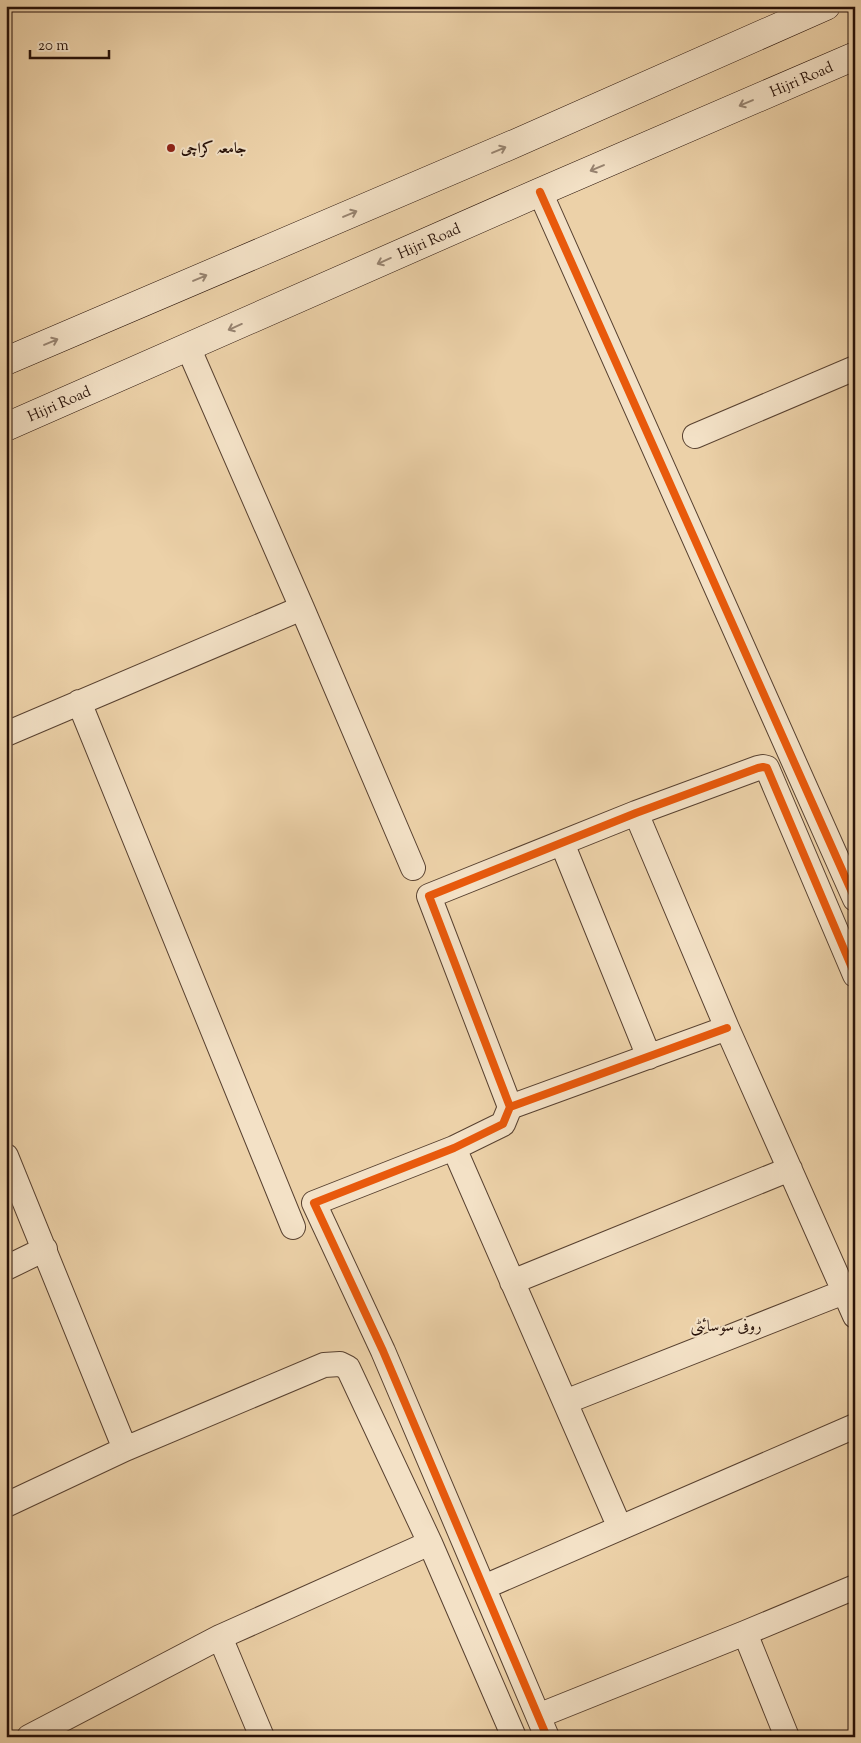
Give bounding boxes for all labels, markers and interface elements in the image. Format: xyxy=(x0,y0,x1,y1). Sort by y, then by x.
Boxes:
scale bar xyxy=(30,28,109,60)
text: 20 m xyxy=(38,36,69,57)
street label: Hijri Road xyxy=(767,57,837,104)
one-way arrow xyxy=(739,99,754,109)
place label: جامعہ کراچی xyxy=(180,139,246,160)
marker: جامعہ کراچی xyxy=(165,142,177,154)
one-way arrow xyxy=(491,145,506,155)
one-way arrow xyxy=(590,163,605,173)
one-way arrow xyxy=(342,209,357,219)
street label: Hijri Road xyxy=(395,219,465,265)
one-way arrow xyxy=(377,257,392,267)
one-way arrow xyxy=(193,273,208,282)
one-way arrow xyxy=(228,322,243,332)
one-way arrow xyxy=(43,337,58,347)
street label: Hijri Road xyxy=(25,382,95,428)
district label: روفی سوسائٹی xyxy=(690,1316,762,1339)

